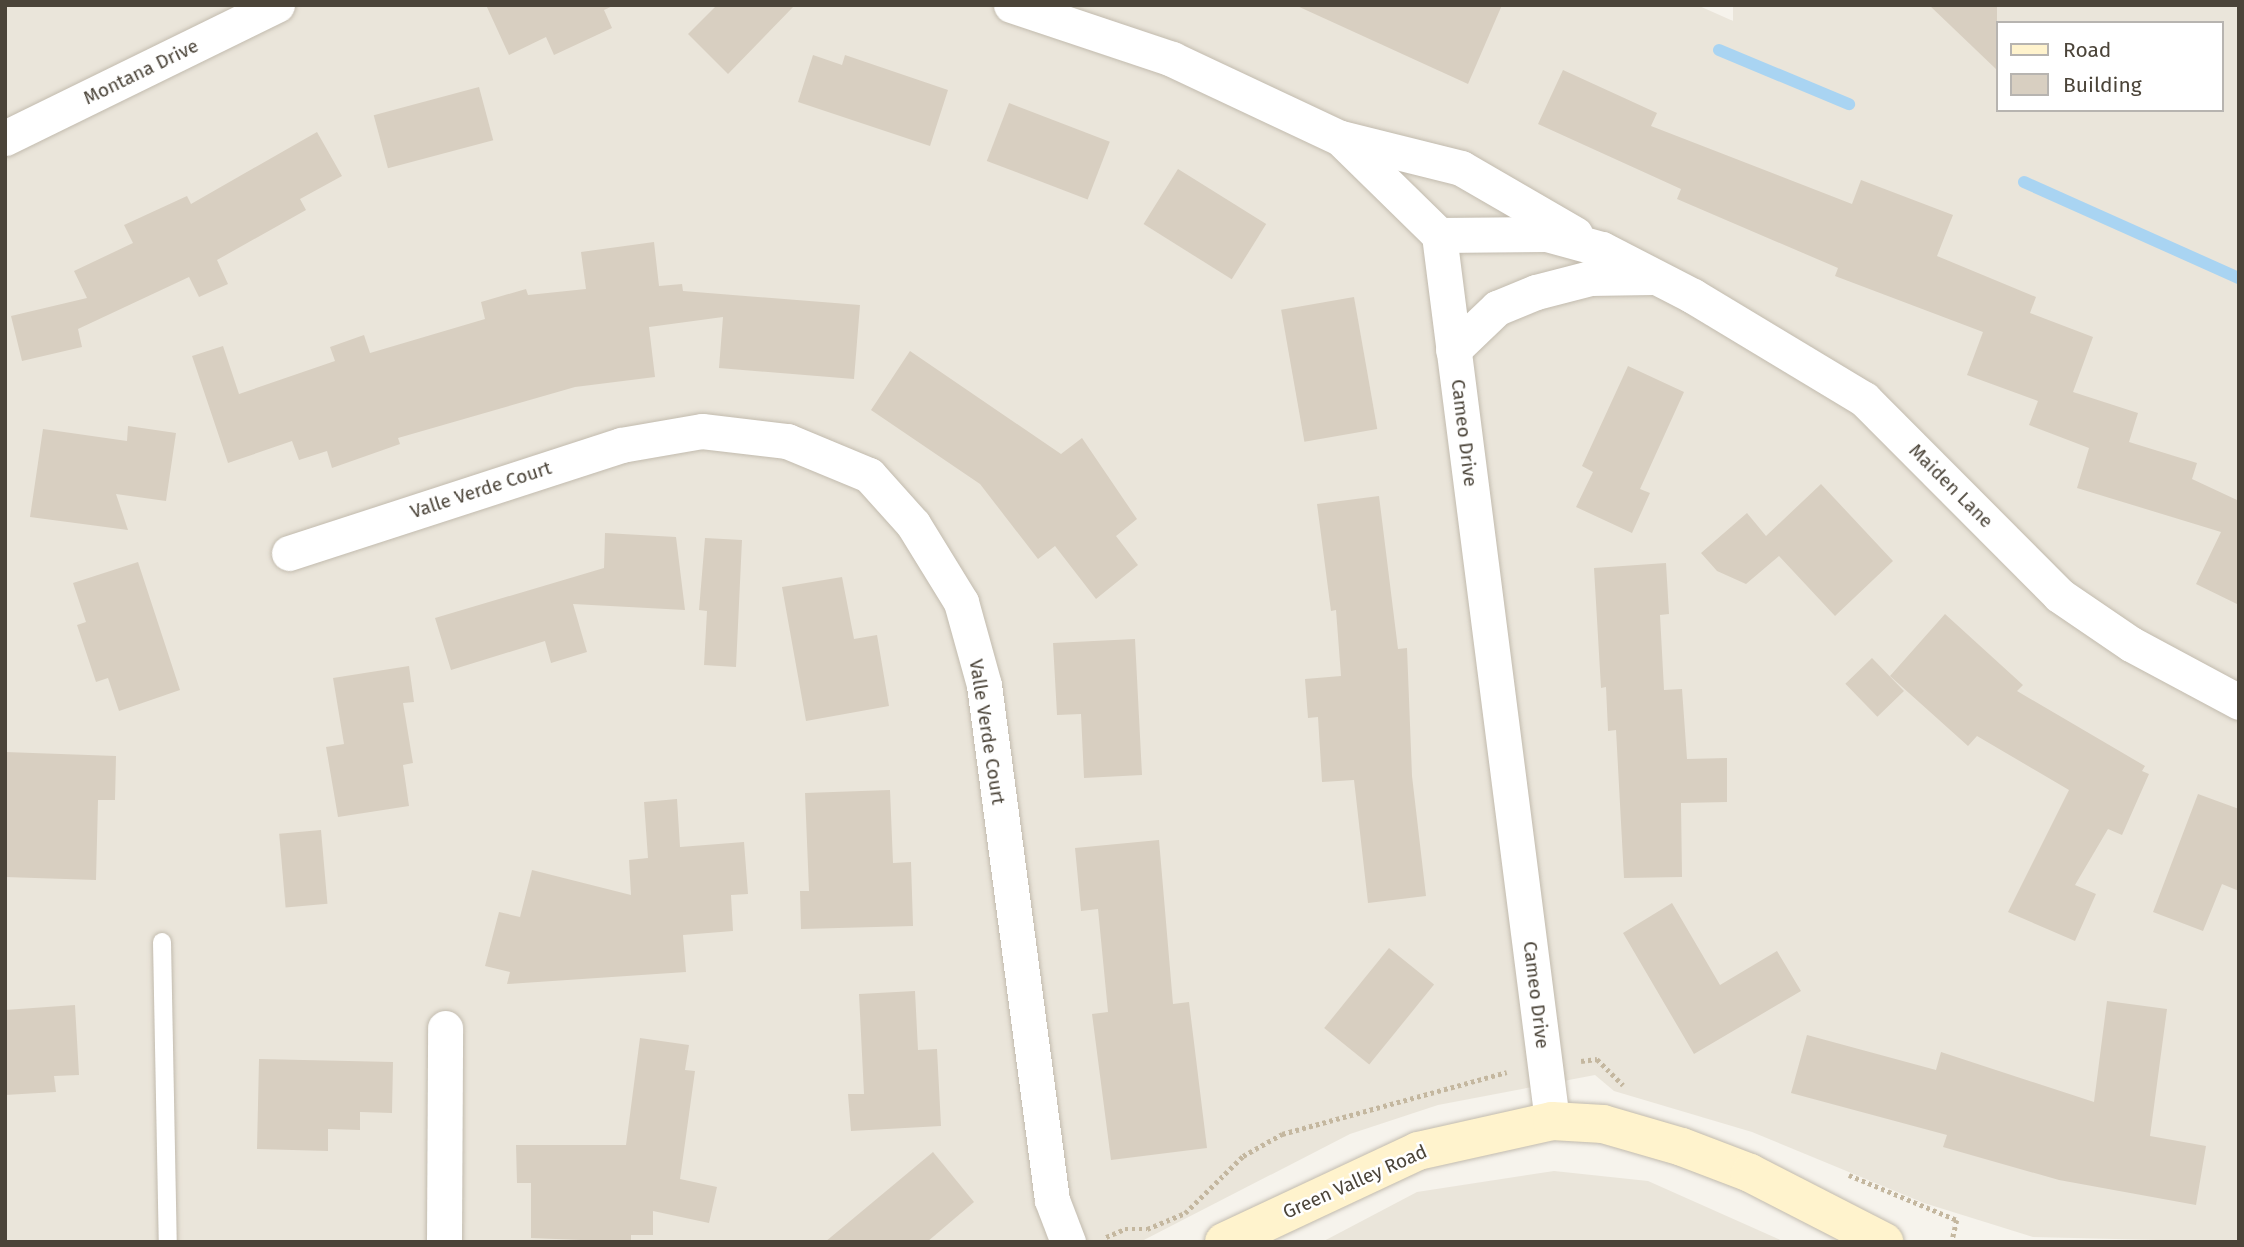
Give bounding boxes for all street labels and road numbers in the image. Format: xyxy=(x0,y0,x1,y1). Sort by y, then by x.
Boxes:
street label: Montana Drive xyxy=(80,34,202,110)
street label: Cameo Drive xyxy=(1446,378,1482,488)
street label: Maiden Lane xyxy=(1904,439,1998,533)
street label: Valle Verde Court xyxy=(408,456,554,524)
street label: Valle Verde Court xyxy=(964,658,1010,806)
street label: Cameo Drive xyxy=(1518,940,1554,1050)
street label: Green Valley Road xyxy=(1280,1140,1430,1224)

